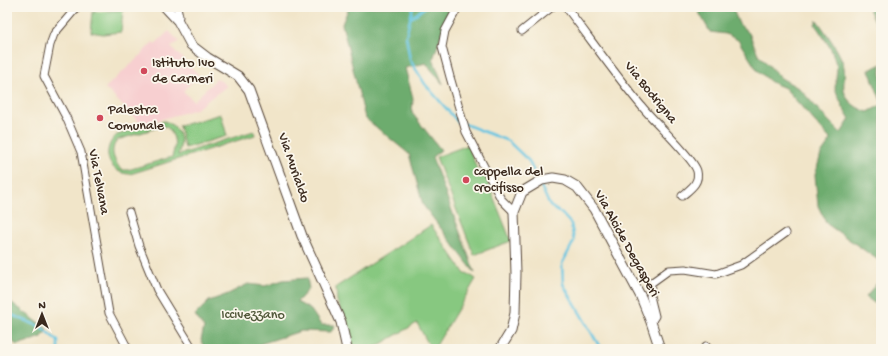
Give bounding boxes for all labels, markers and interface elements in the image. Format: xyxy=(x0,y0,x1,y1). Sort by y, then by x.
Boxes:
place label: Istituto Ivo de Carneri xyxy=(152,55,215,88)
street label: Via Bodrigna xyxy=(619,58,681,128)
marker: Istituto Ivo de Carneri xyxy=(139,66,149,76)
place label: Palestra Comunale xyxy=(107,102,165,135)
marker: Palestra Comunale xyxy=(95,113,105,123)
street label: Via Murialdo xyxy=(273,130,313,205)
street label: Via Telvana xyxy=(83,147,113,217)
place label: cappella del crocifisso xyxy=(474,164,543,197)
marker: cappella del crocifisso xyxy=(461,175,471,185)
street label: Via Alcide Degasperi xyxy=(589,187,662,300)
north arrow xyxy=(22,294,62,334)
text: N xyxy=(38,300,46,312)
park label: Iccivezzano xyxy=(221,307,285,324)

